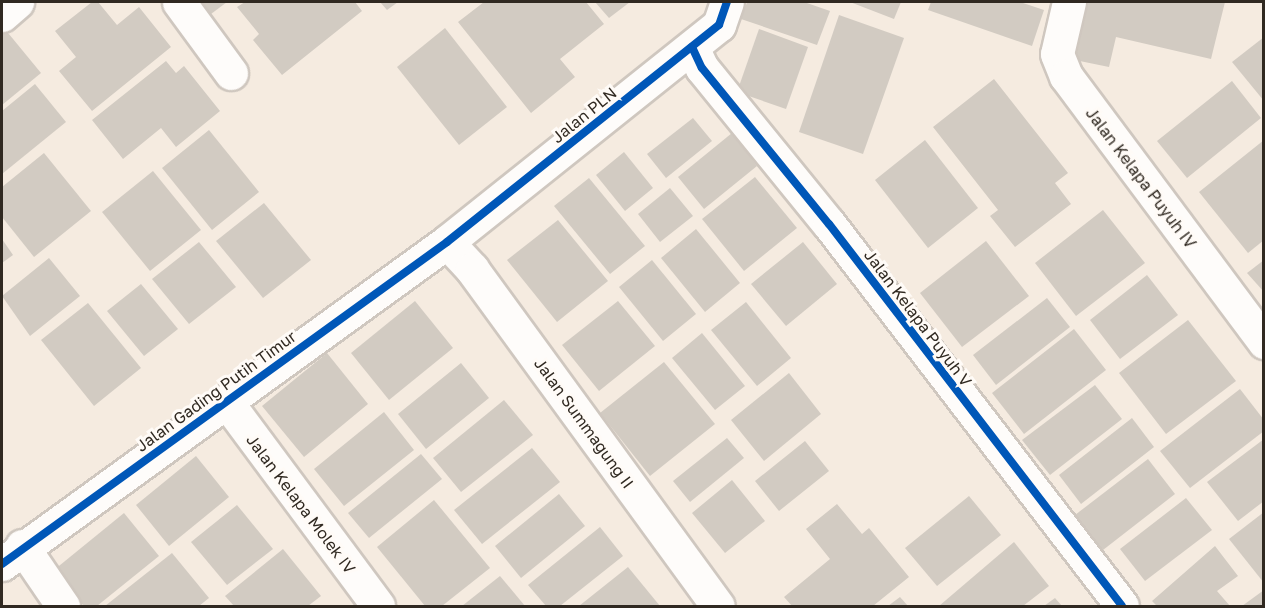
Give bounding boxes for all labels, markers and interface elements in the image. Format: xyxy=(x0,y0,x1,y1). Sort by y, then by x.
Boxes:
street label: Jalan PLN xyxy=(548,83,620,147)
street label: Jalan Kelapa Puyuh IV xyxy=(1082,104,1200,252)
street label: Jalan Kelapa Puyuh V xyxy=(860,246,976,390)
street label: Jalan Gading Putih Timur xyxy=(132,327,300,455)
street label: Jalan Summagung II xyxy=(530,354,638,492)
street label: Jalan Kelapa Molek IV xyxy=(242,431,360,577)

